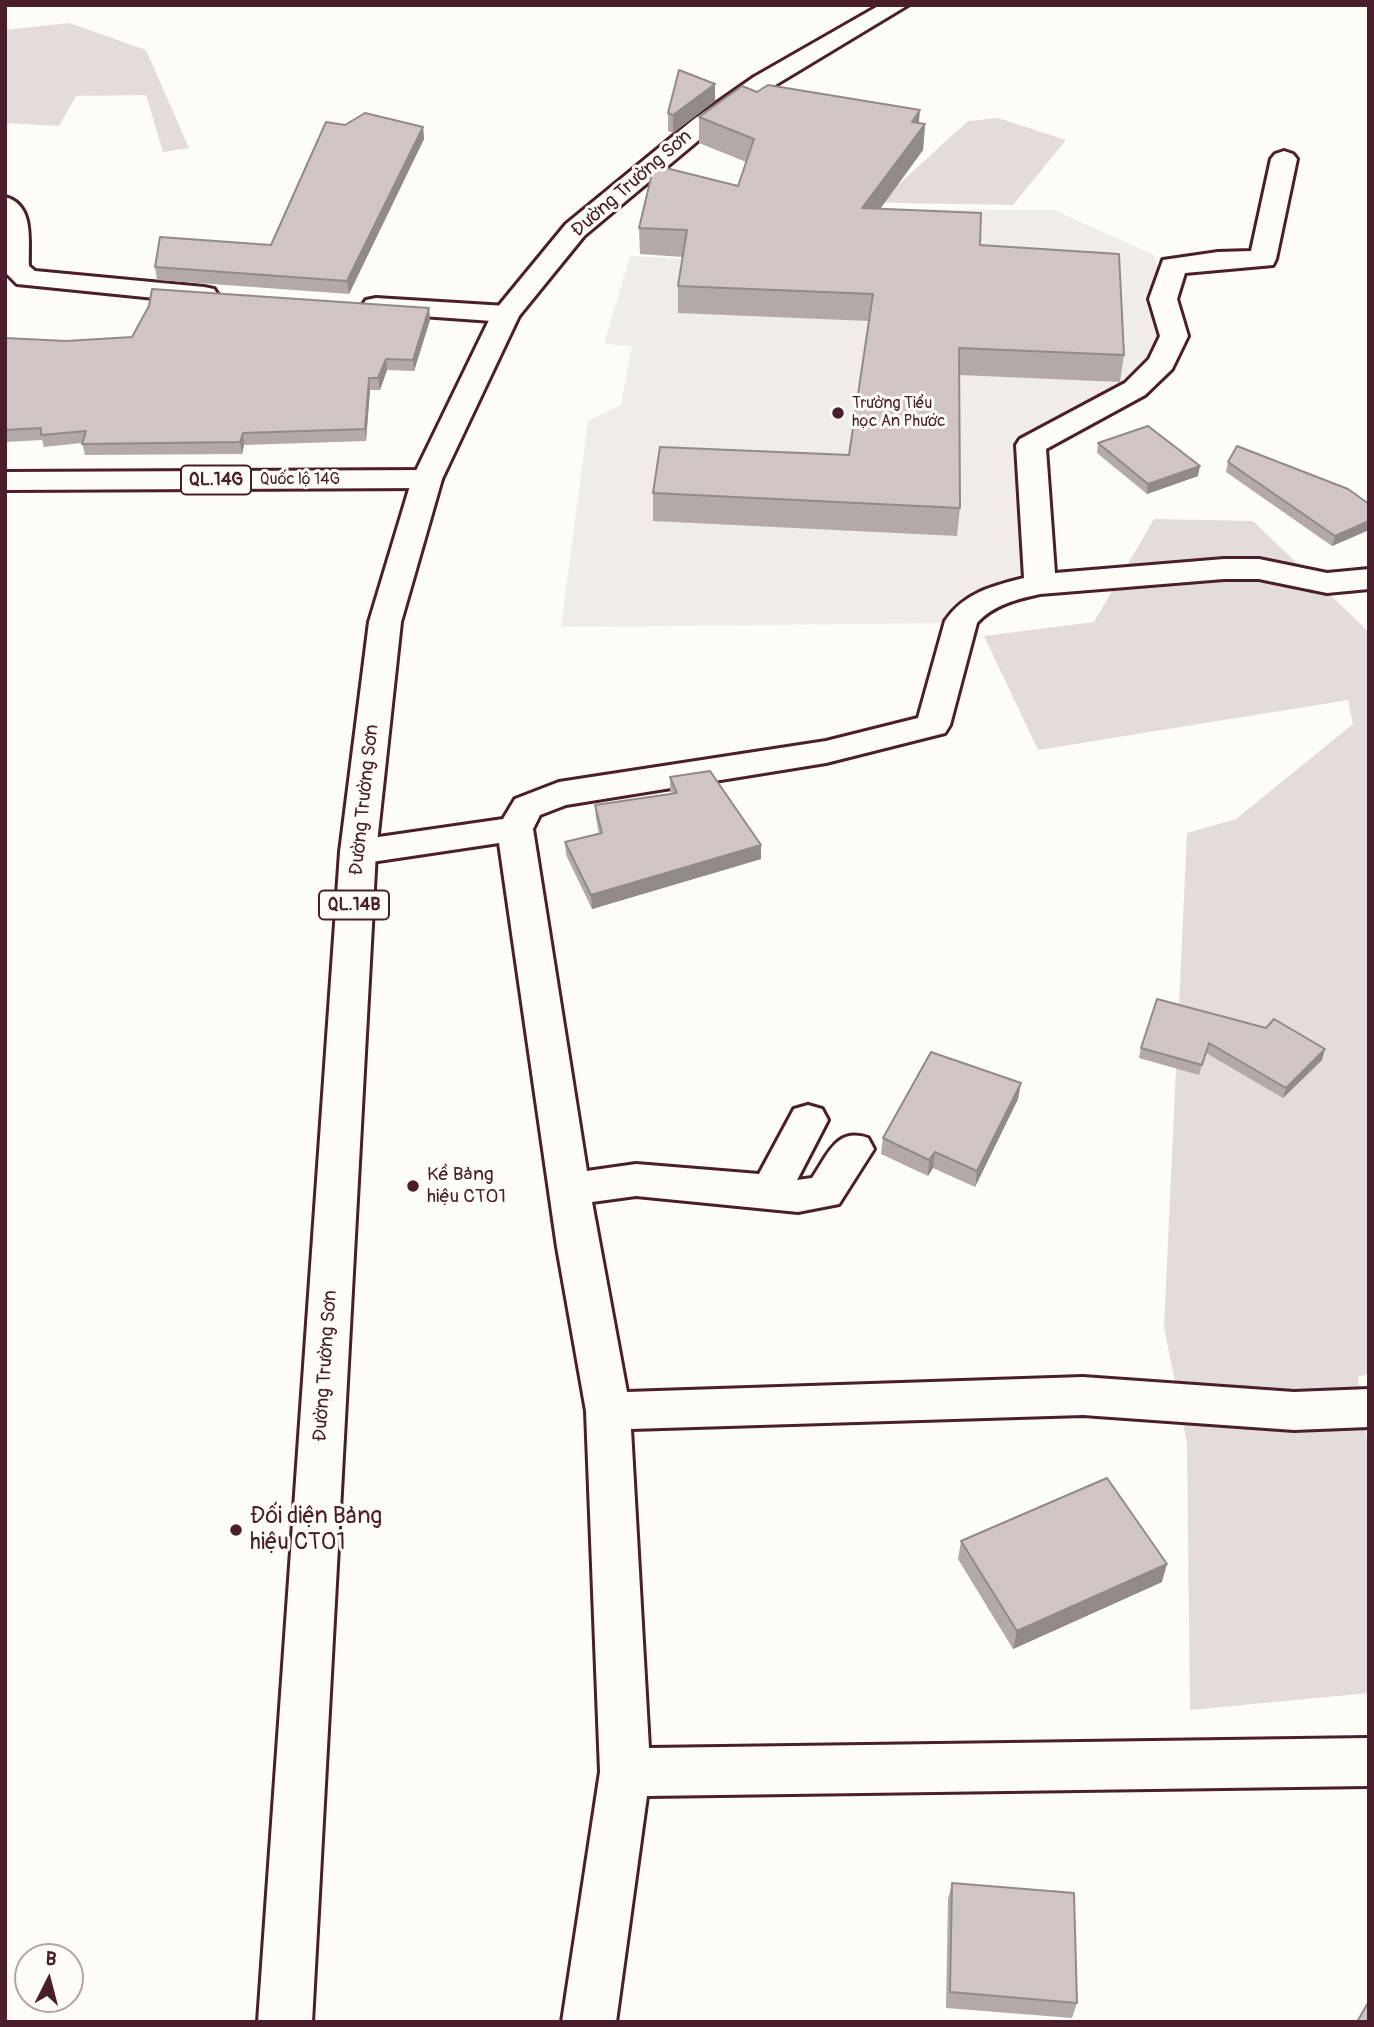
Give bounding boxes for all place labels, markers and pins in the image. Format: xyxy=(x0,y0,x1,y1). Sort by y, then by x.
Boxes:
place label: Trường Tiểu học An Phước xyxy=(852,394,945,432)
marker: Trường Tiểu học An Phước xyxy=(830,405,846,421)
place label: Kề Bảng hiệu CT01 xyxy=(427,1164,506,1208)
marker: Kề Bảng hiệu CT01 xyxy=(405,1178,421,1194)
place label: Đối diện Bảng hiệu CT01 xyxy=(250,1503,382,1557)
marker: Đối diện Bảng hiệu CT01 xyxy=(228,1522,244,1538)

